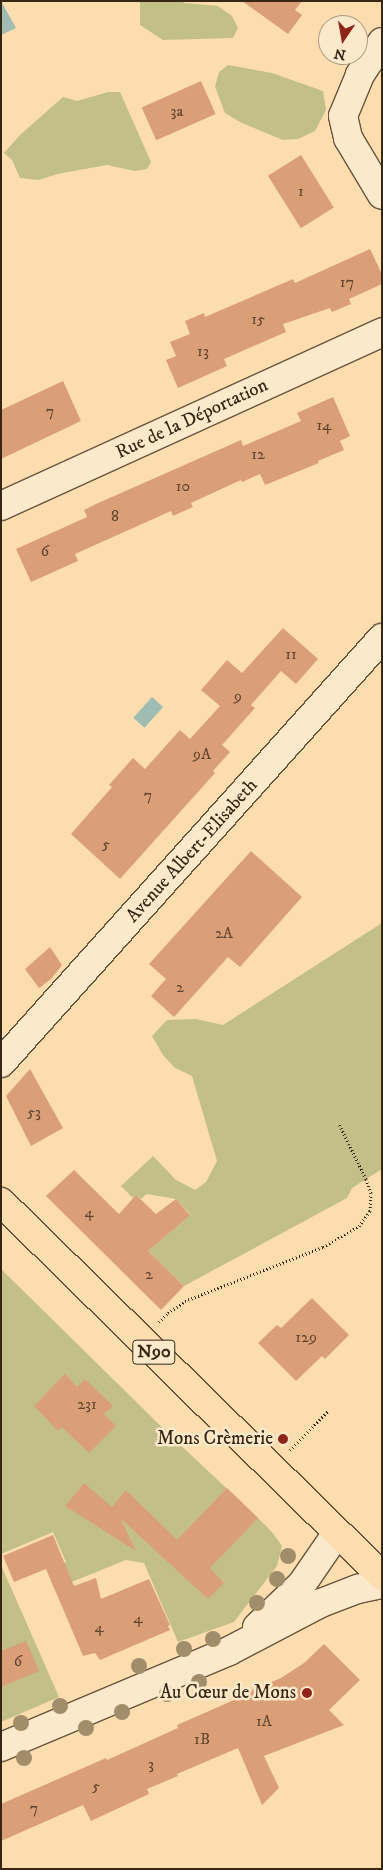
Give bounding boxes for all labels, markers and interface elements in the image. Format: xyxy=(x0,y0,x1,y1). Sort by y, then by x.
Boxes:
north arrow xyxy=(318,15,368,65)
text: N xyxy=(333,44,348,64)
house number: 3a xyxy=(171,101,183,121)
house number: 1 xyxy=(298,181,304,201)
house number: 17 xyxy=(340,272,354,292)
house number: 15 xyxy=(251,309,265,329)
house number: 13 xyxy=(197,341,209,361)
street label: Rue de la Déportation xyxy=(112,374,272,464)
house number: 7 xyxy=(46,401,54,421)
house number: 14 xyxy=(316,415,332,435)
house number: 12 xyxy=(251,444,265,464)
house number: 10 xyxy=(176,476,190,496)
house number: 8 xyxy=(111,506,119,526)
house number: 6 xyxy=(41,541,49,561)
house number: 11 xyxy=(285,644,297,664)
house number: 9 xyxy=(234,686,242,706)
house number: 9A xyxy=(193,744,211,764)
street label: Avenue Albert-Elisabeth xyxy=(121,774,263,928)
house number: 7 xyxy=(144,785,152,805)
house number: 5 xyxy=(102,834,110,854)
house number: 2A xyxy=(215,923,233,943)
house number: 2 xyxy=(176,977,184,997)
house number: 53 xyxy=(27,1102,41,1122)
house number: 4 xyxy=(84,1202,94,1222)
house number: 2 xyxy=(145,1264,153,1284)
house number: 129 xyxy=(295,1327,317,1347)
road number: N90 xyxy=(132,1336,176,1368)
house number: 231 xyxy=(77,1394,97,1414)
place label: Mons Crèmerie xyxy=(157,1428,273,1450)
marker: Mons Crèmerie xyxy=(277,1433,289,1445)
house number: 4 xyxy=(133,1608,143,1628)
house number: 4 xyxy=(94,1617,104,1637)
house number: 6 xyxy=(14,1651,22,1671)
place label: Au Cœur de Mons xyxy=(160,1682,296,1704)
marker: Au Cœur de Mons xyxy=(300,1686,314,1700)
house number: 1A xyxy=(256,1711,272,1731)
house number: 1B xyxy=(194,1729,210,1749)
house number: 3 xyxy=(148,1754,154,1774)
house number: 5 xyxy=(92,1776,100,1796)
house number: 7 xyxy=(30,1798,38,1818)

